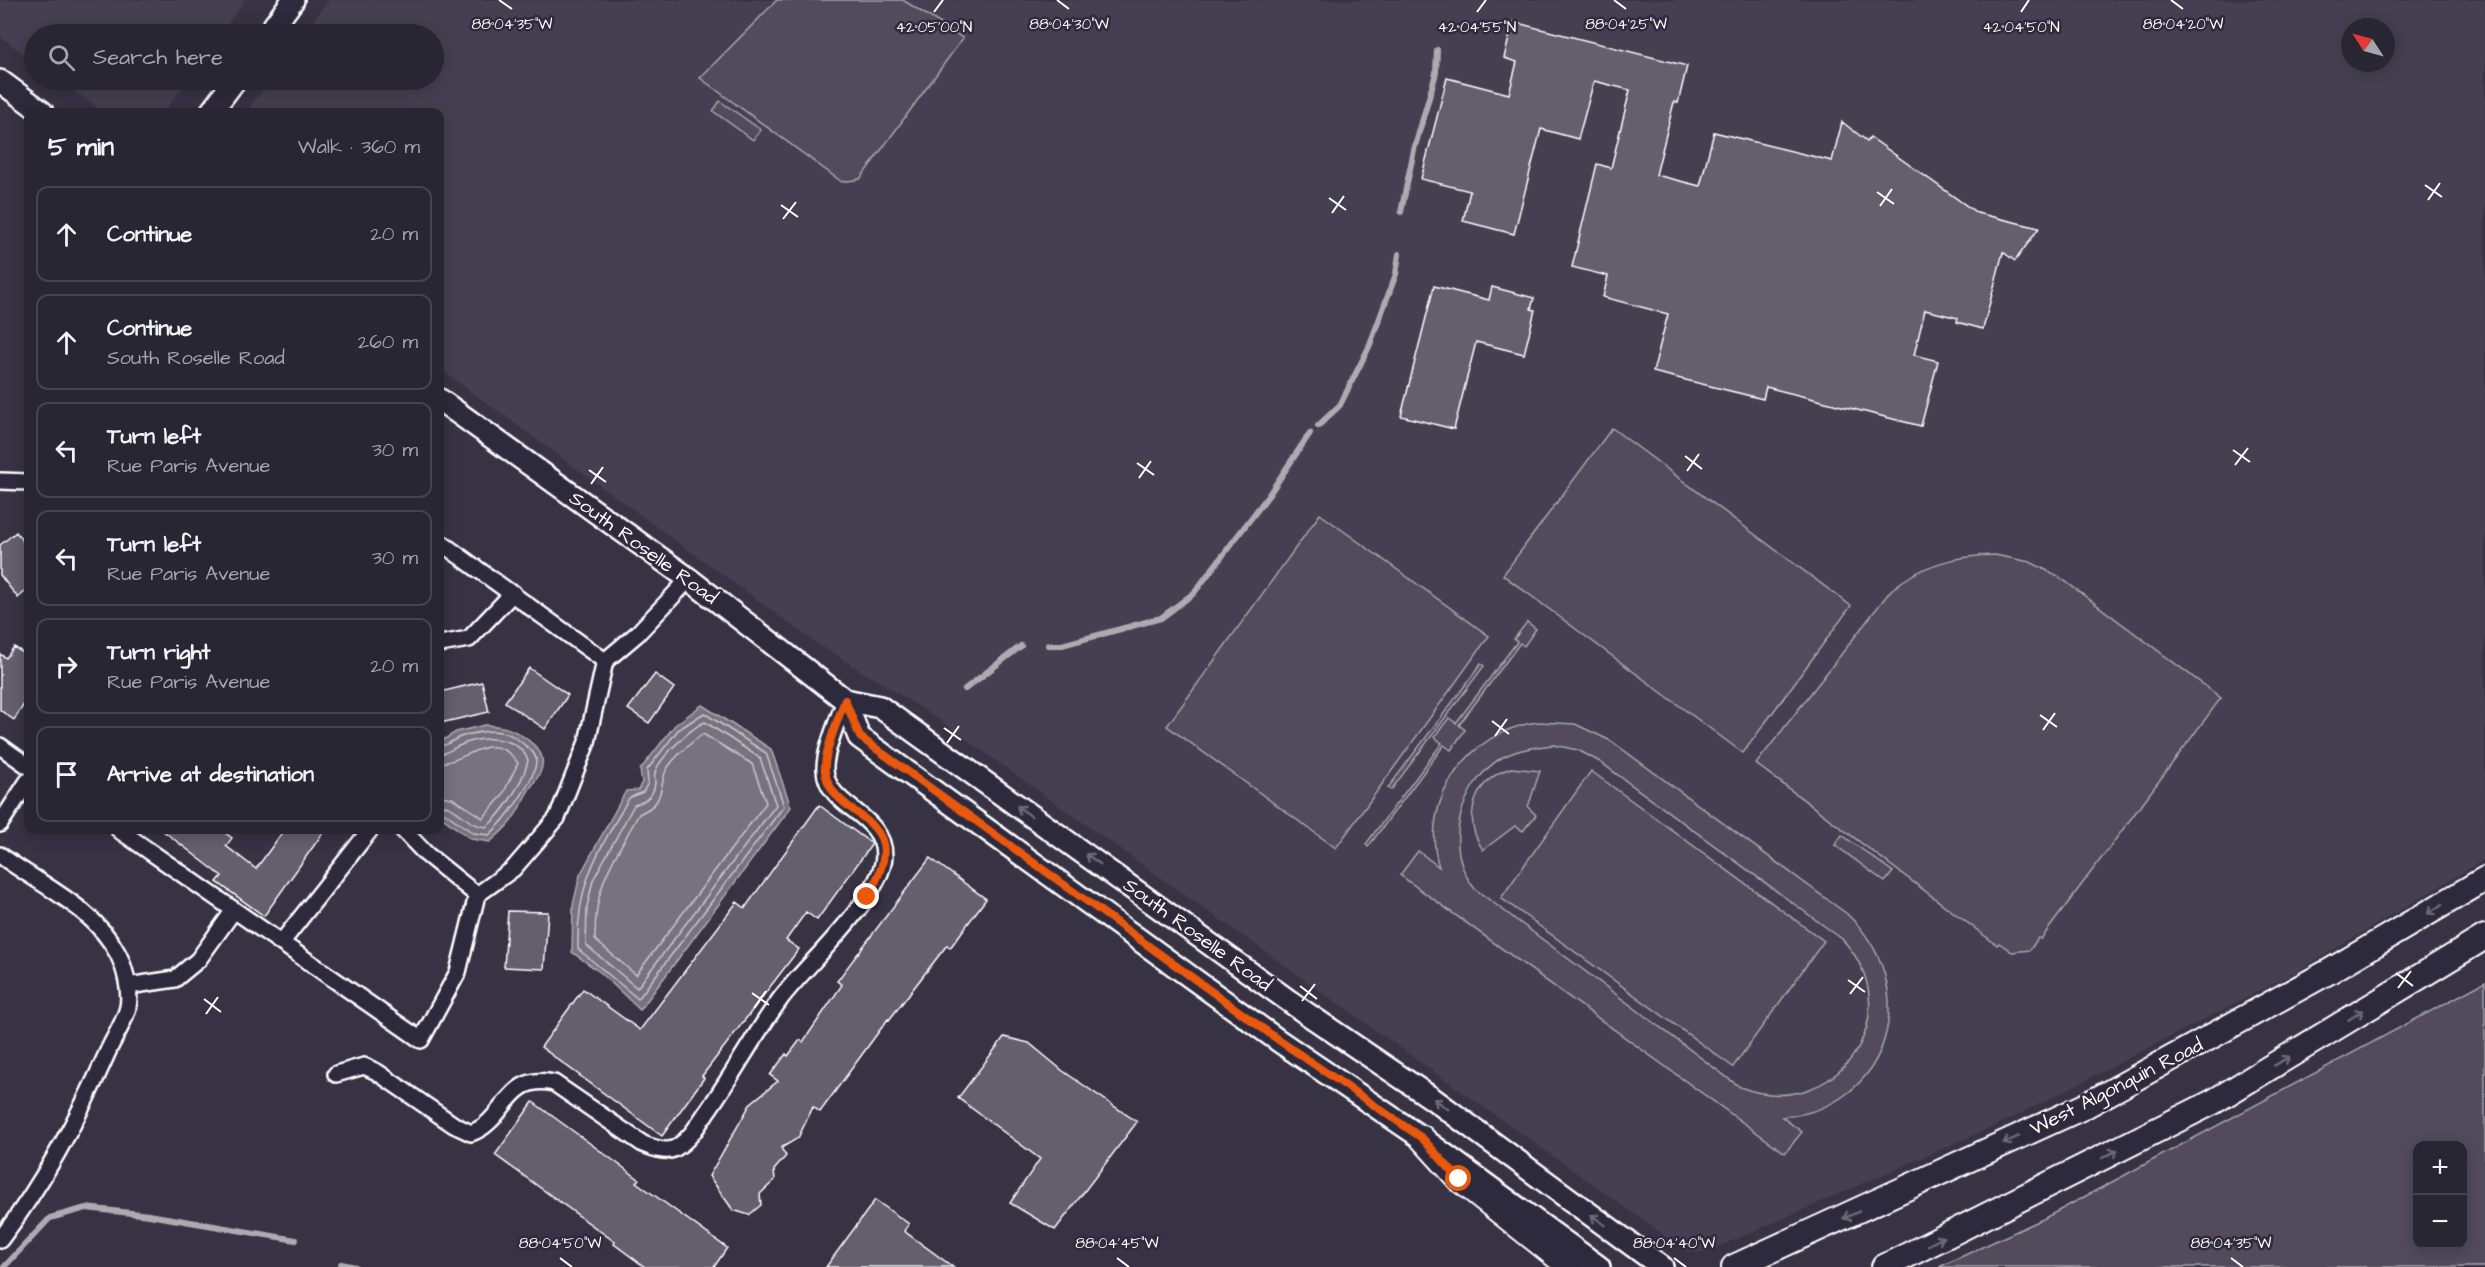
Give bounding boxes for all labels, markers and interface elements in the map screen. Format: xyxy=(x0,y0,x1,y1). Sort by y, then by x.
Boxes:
text: 88°04'35"W xyxy=(472,14,552,35)
text: 88°04'30"W xyxy=(1029,14,1109,35)
text: 88°04'25"W xyxy=(1585,14,1667,35)
text: 88°04'20"W xyxy=(2143,14,2223,35)
text: 42°05'00"N xyxy=(896,17,972,38)
text: 42°04'55"N xyxy=(1438,17,1516,38)
text: 42°04'50"N xyxy=(1982,17,2060,38)
north arrow xyxy=(2341,18,2395,72)
search box xyxy=(24,24,444,90)
icon: search xyxy=(45,41,78,74)
text: Search here xyxy=(93,42,223,73)
text: 5 min xyxy=(48,129,114,165)
text: Walk · 360 m xyxy=(298,133,420,161)
icon: ahead xyxy=(50,218,83,251)
text: Continue xyxy=(107,219,192,250)
text: 20 m xyxy=(370,220,418,248)
text: Continue xyxy=(107,313,192,344)
icon: ahead xyxy=(50,326,83,359)
text: 260 m xyxy=(358,328,418,356)
text: South Roselle Road xyxy=(107,344,285,372)
text: Turn left xyxy=(107,421,201,452)
icon: left xyxy=(50,434,83,467)
text: 30 m xyxy=(372,436,418,464)
text: Rue Paris Avenue xyxy=(107,452,270,480)
street label: South Roselle Road xyxy=(563,484,724,611)
text: Turn left xyxy=(107,529,201,560)
icon: left xyxy=(50,542,83,575)
text: 30 m xyxy=(372,544,418,572)
text: Rue Paris Avenue xyxy=(107,560,270,588)
text: Turn right xyxy=(107,637,210,668)
icon: right xyxy=(50,650,83,683)
text: 20 m xyxy=(370,652,418,680)
text: Rue Paris Avenue xyxy=(107,668,270,696)
icon: arrive xyxy=(50,758,83,791)
text: Arrive at destination xyxy=(107,759,314,790)
one-way arrow xyxy=(1016,804,1032,817)
one-way arrow xyxy=(1085,853,1101,865)
street label: South Roselle Road xyxy=(1117,871,1278,998)
route end xyxy=(853,883,879,909)
one-way arrow xyxy=(2427,903,2444,915)
one-way arrow xyxy=(2347,1009,2364,1021)
street label: West Algonquin Road xyxy=(2025,1031,2208,1144)
one-way arrow xyxy=(2273,1055,2290,1067)
one-way arrow xyxy=(1433,1098,1449,1111)
one-way arrow xyxy=(2003,1135,2021,1147)
map controls xyxy=(2413,1141,2467,1249)
button: + xyxy=(2413,1141,2467,1195)
one-way arrow xyxy=(2101,1147,2119,1159)
route start xyxy=(1445,1165,1471,1191)
button: − xyxy=(2413,1195,2467,1249)
one-way arrow xyxy=(1842,1209,1860,1221)
one-way arrow xyxy=(1590,1214,1606,1227)
text: 88°04'50"W xyxy=(519,1233,601,1254)
text: 88°04'45"W xyxy=(1075,1233,1159,1254)
text: 88°04'40"W xyxy=(1633,1233,1715,1254)
text: 88°04'35"W xyxy=(2191,1233,2271,1254)
one-way arrow xyxy=(1927,1235,1944,1247)

